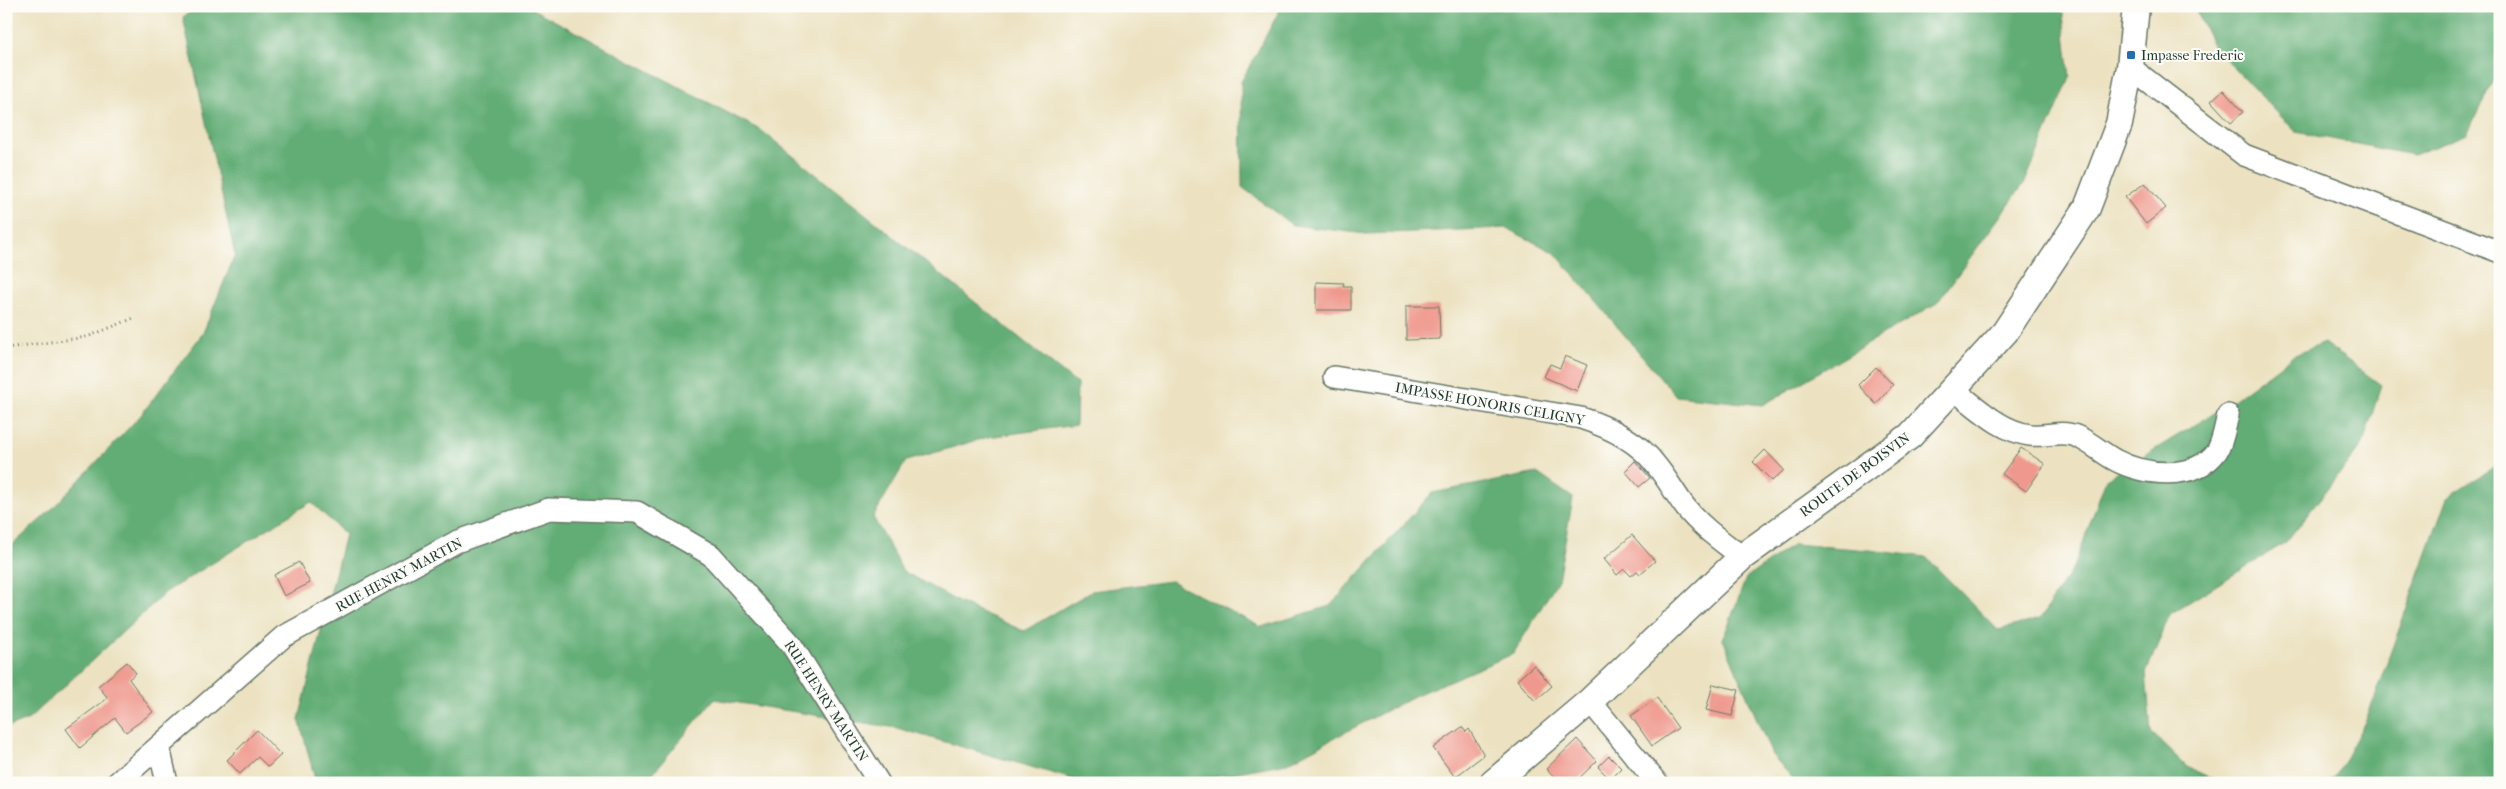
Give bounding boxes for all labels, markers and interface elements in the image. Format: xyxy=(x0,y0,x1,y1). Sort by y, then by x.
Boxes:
place label: Impasse Frederic xyxy=(2141,47,2243,64)
marker: Impasse Frederic xyxy=(2125,49,2137,61)
street label: IMPASSE HONORIS CELIGNY xyxy=(1394,379,1587,429)
street label: ROUTE DE BOISVIN xyxy=(1796,429,1914,521)
street label: RUE HENRY MARTIN xyxy=(333,534,466,616)
street label: RUE HENRY MARTIN xyxy=(780,637,872,765)

